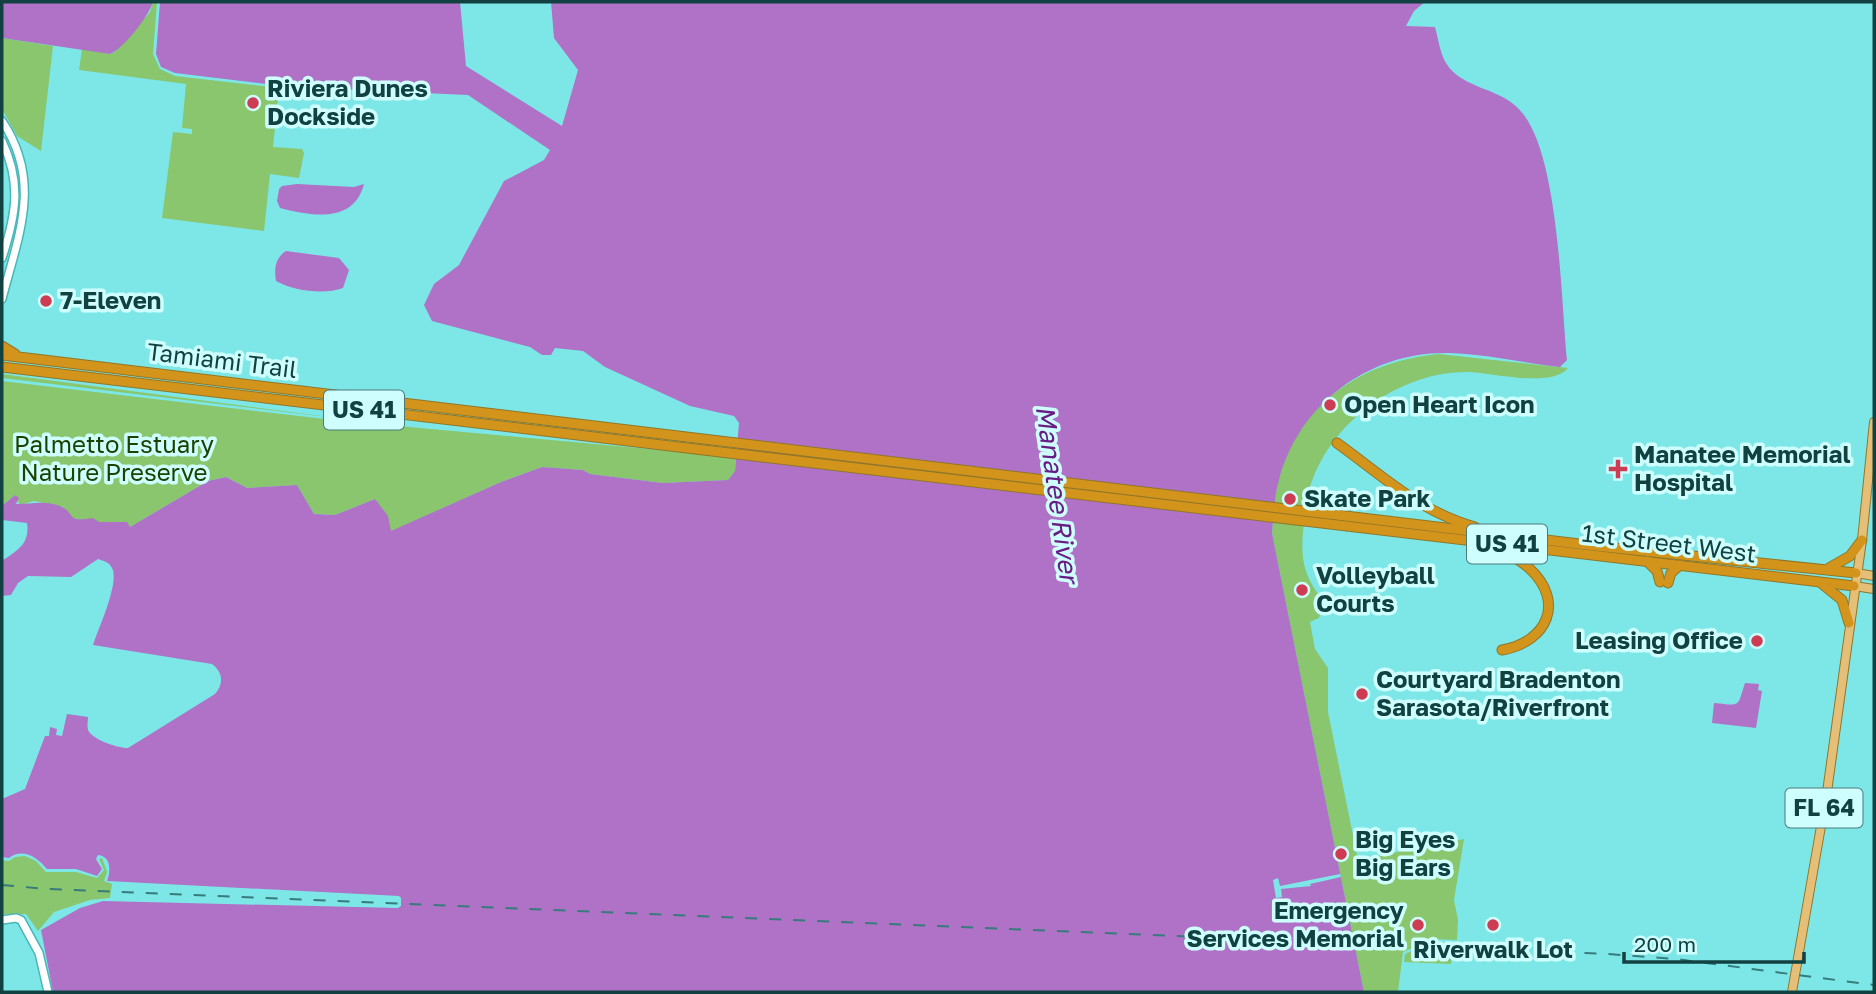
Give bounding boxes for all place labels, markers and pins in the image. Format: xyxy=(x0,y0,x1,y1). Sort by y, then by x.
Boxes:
place label: Riviera Dunes Dockside xyxy=(267,73,428,130)
marker: Riviera Dunes Dockside xyxy=(245,95,261,111)
place label: 7-Eleven xyxy=(60,285,161,314)
marker: 7-Eleven xyxy=(38,293,54,309)
place label: Open Heart Icon xyxy=(1344,389,1535,418)
marker: Open Heart Icon xyxy=(1322,397,1338,413)
place label: Manatee Memorial Hospital xyxy=(1634,439,1850,496)
marker: Manatee Memorial Hospital xyxy=(1608,459,1628,479)
place label: Skate Park xyxy=(1304,483,1430,512)
marker: Skate Park xyxy=(1282,491,1298,507)
place label: Volleyball Courts xyxy=(1316,560,1435,617)
marker: Volleyball Courts xyxy=(1294,582,1310,598)
place label: Leasing Office xyxy=(1575,625,1743,654)
marker: Leasing Office xyxy=(1749,633,1765,649)
place label: Courtyard Bradenton Sarasota/Riverfront xyxy=(1376,664,1620,721)
marker: Courtyard Bradenton Sarasota/Riverfront xyxy=(1354,686,1370,702)
place label: Big Eyes Big Ears xyxy=(1355,824,1456,881)
marker: Big Eyes Big Ears xyxy=(1333,846,1349,862)
place label: Emergency Services Memorial xyxy=(1187,895,1405,952)
marker: Emergency Services Memorial xyxy=(1410,917,1426,933)
marker: Riverwalk Lot xyxy=(1485,917,1501,933)
place label: Riverwalk Lot xyxy=(1413,934,1573,963)

